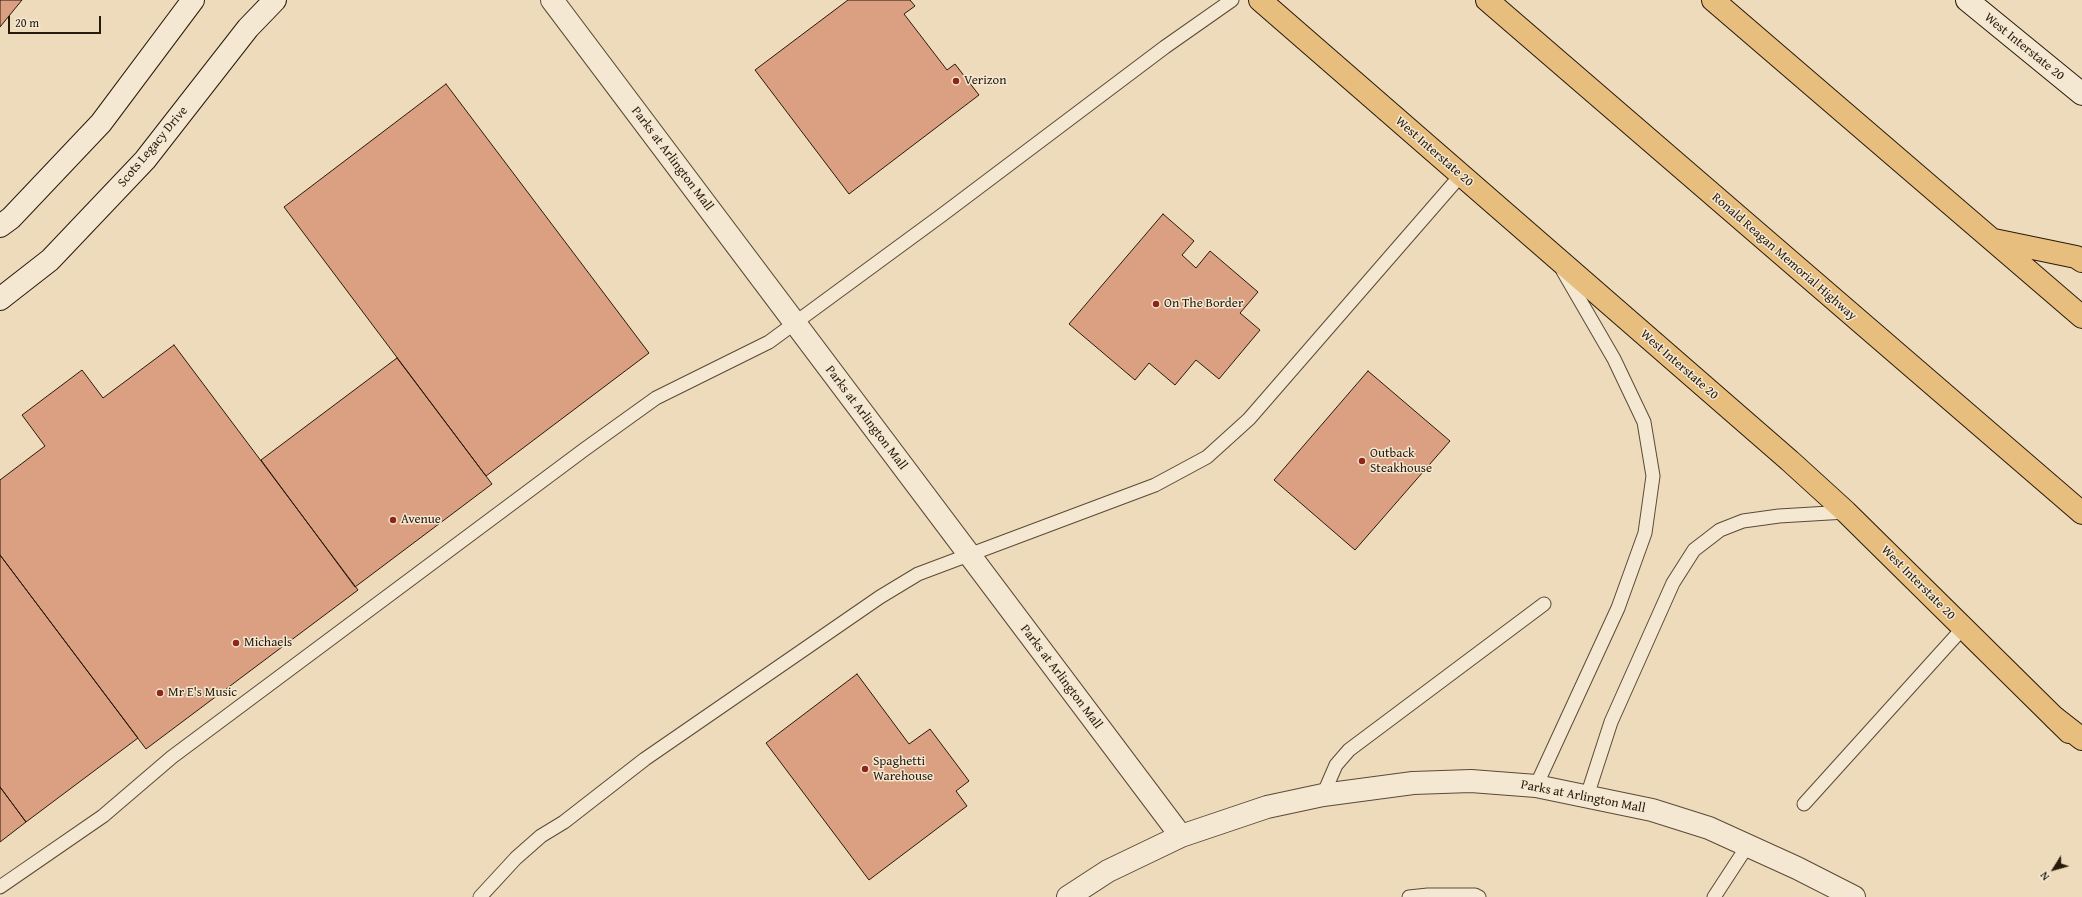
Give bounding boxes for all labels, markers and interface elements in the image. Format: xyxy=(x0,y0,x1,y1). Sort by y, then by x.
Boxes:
scale bar xyxy=(10,8,103,34)
street label: West Interstate 20 xyxy=(1981,10,2067,84)
text: 20 m xyxy=(15,14,39,31)
place label: Verizon xyxy=(964,73,1006,89)
marker: Verizon xyxy=(951,76,961,86)
street label: Scots Legacy Drive xyxy=(115,103,191,191)
street label: Parks at Arlington Mall xyxy=(628,104,716,214)
street label: West Interstate 20 xyxy=(1392,114,1476,190)
street label: Ronald Reagan Memorial Highway xyxy=(1708,190,1860,324)
place label: On The Border xyxy=(1164,296,1243,312)
marker: On The Border xyxy=(1151,299,1161,309)
street label: West Interstate 20 xyxy=(1637,327,1721,403)
street label: Parks at Arlington Mall xyxy=(822,363,910,473)
place label: Outback Steakhouse xyxy=(1370,446,1432,477)
marker: Outback Steakhouse xyxy=(1357,456,1367,466)
place label: Avenue xyxy=(401,512,441,528)
marker: Avenue xyxy=(388,515,398,525)
street label: West Interstate 20 xyxy=(1878,543,1958,623)
street label: Parks at Arlington Mall xyxy=(1017,622,1105,732)
place label: Michaels xyxy=(244,635,292,651)
marker: Michaels xyxy=(231,638,241,648)
place label: Mr E's Music xyxy=(168,685,237,701)
marker: Mr E's Music xyxy=(155,688,165,698)
place label: Spaghetti Warehouse xyxy=(873,754,933,785)
marker: Spaghetti Warehouse xyxy=(860,764,870,774)
street label: Parks at Arlington Mall xyxy=(1519,777,1647,817)
north arrow xyxy=(2034,849,2074,889)
text: N xyxy=(2036,868,2053,884)

